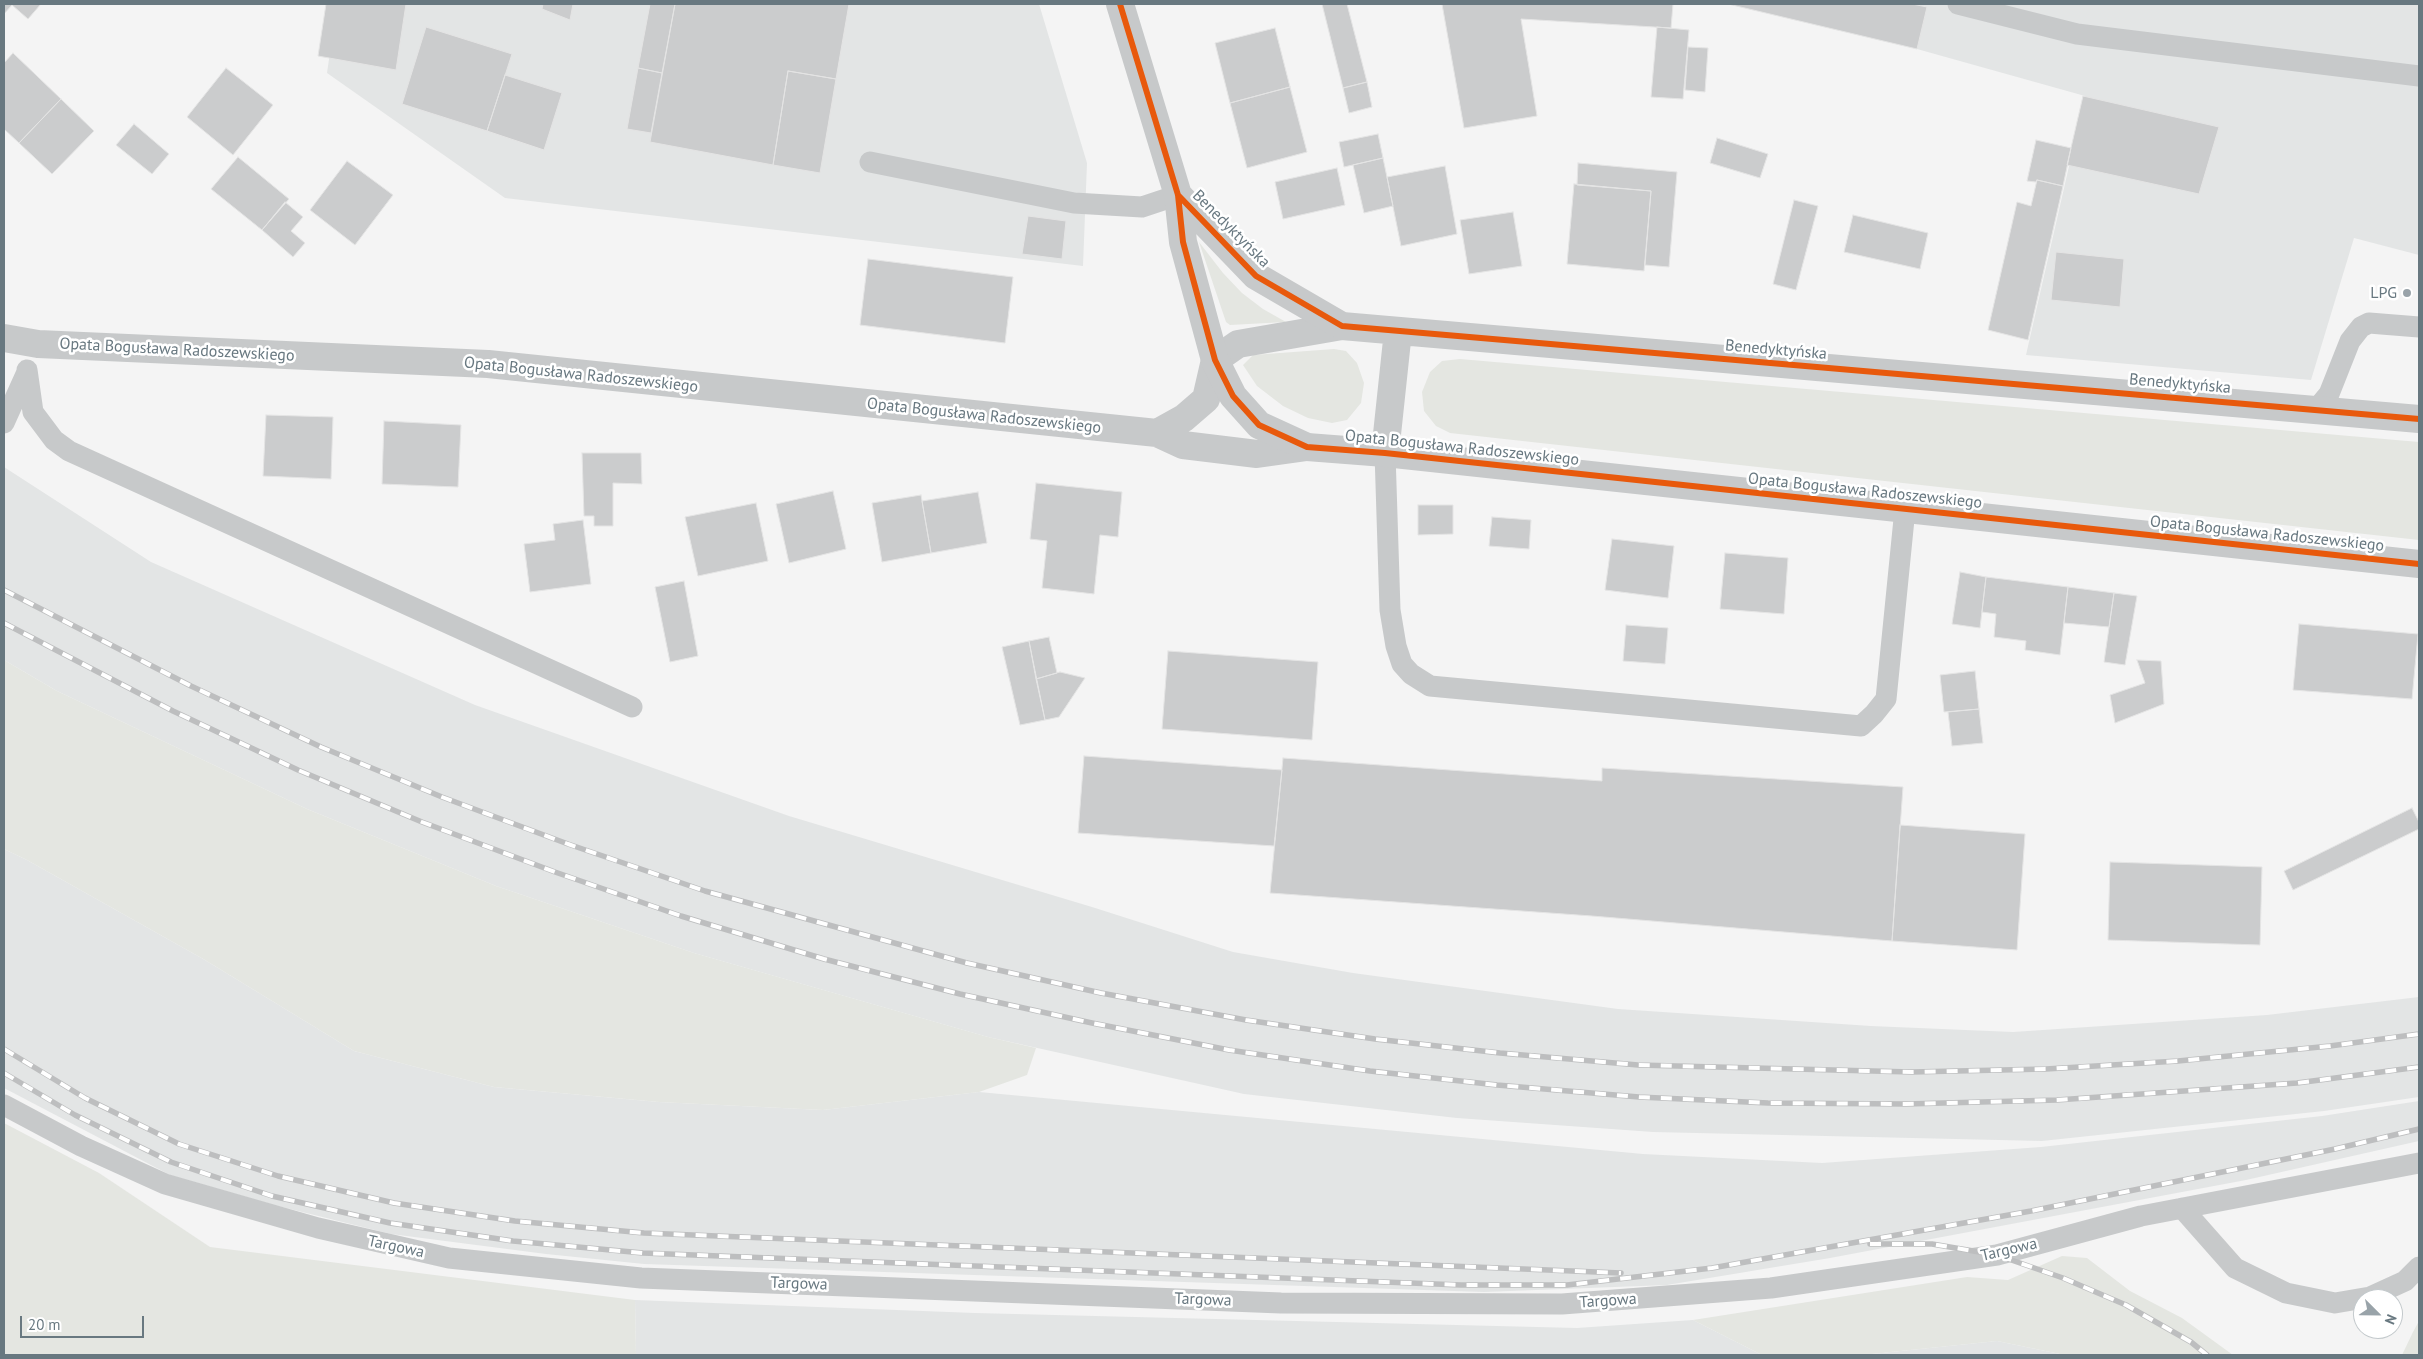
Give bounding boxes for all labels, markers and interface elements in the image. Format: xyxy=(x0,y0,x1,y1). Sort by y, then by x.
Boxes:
street label: Benedyktyńska xyxy=(1188,186,1274,272)
place label: LPG xyxy=(2370,283,2397,303)
marker: LPG xyxy=(2401,287,2413,299)
street label: Opata Bogusława Radoszewskiego xyxy=(59,334,295,366)
street label: Benedyktyńska xyxy=(1724,336,1828,364)
street label: Opata Bogusława Radoszewskiego xyxy=(463,353,699,397)
street label: Benedyktyńska xyxy=(2128,370,2232,398)
street label: Opata Bogusława Radoszewskiego xyxy=(866,394,1102,438)
street label: Opata Bogusława Radoszewskiego xyxy=(1344,426,1580,470)
street label: Opata Bogusława Radoszewskiego xyxy=(1747,469,1983,513)
street label: Opata Bogusława Radoszewskiego xyxy=(2149,512,2385,556)
street label: Targowa xyxy=(366,1232,426,1262)
street label: Targowa xyxy=(1979,1234,2039,1266)
street label: Targowa xyxy=(770,1273,828,1295)
street label: Targowa xyxy=(1174,1289,1232,1311)
street label: Targowa xyxy=(1579,1289,1637,1313)
north arrow xyxy=(2353,1289,2403,1339)
scale bar xyxy=(22,1306,146,1338)
text: N xyxy=(2381,1312,2401,1327)
text: 20 m xyxy=(28,1315,61,1334)

